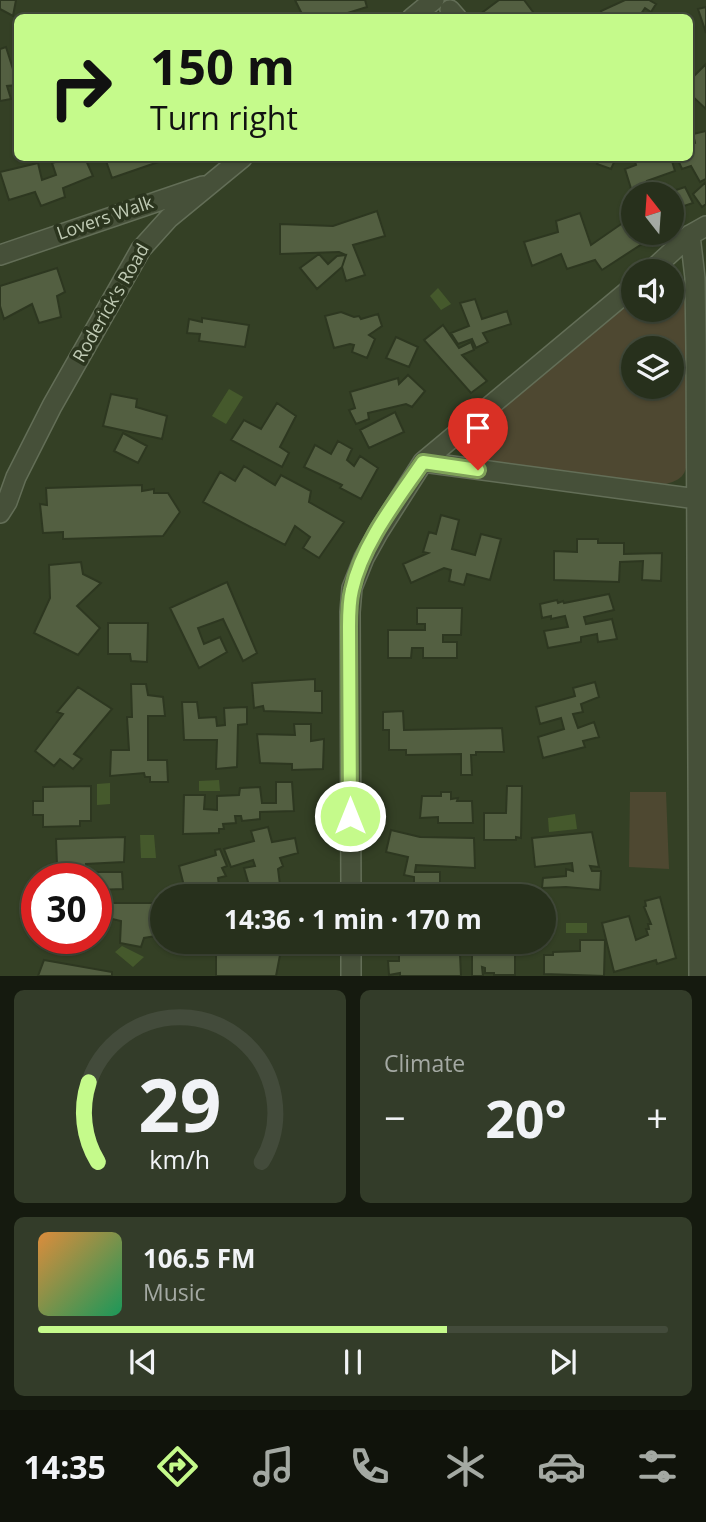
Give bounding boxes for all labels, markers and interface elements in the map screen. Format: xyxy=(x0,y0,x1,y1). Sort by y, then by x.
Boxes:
text: 150 m xyxy=(150,33,295,99)
icon: right xyxy=(35,42,126,133)
text: Turn right xyxy=(150,96,298,139)
north arrow xyxy=(621,182,684,245)
map controls xyxy=(621,182,684,399)
street label: Lovers Walk xyxy=(53,189,157,245)
street label: Roderick's Road xyxy=(66,239,154,366)
button: sound xyxy=(621,259,684,322)
button: layers xyxy=(621,336,684,399)
pin xyxy=(448,398,508,470)
icon: arrive xyxy=(459,409,497,447)
position arrow xyxy=(313,779,387,853)
speed limit sign: 30 xyxy=(21,863,112,954)
text: 14:36 · 1 min · 170 m xyxy=(224,901,482,937)
text: Climate xyxy=(384,1047,465,1079)
text: 29 xyxy=(138,1055,222,1154)
text: 20° xyxy=(485,1082,567,1153)
text: − xyxy=(384,1091,406,1143)
text: + xyxy=(646,1091,668,1143)
text: km/h xyxy=(150,1142,210,1176)
text: 106.5 FM xyxy=(143,1240,255,1276)
text: Music xyxy=(143,1276,206,1308)
icon: previous xyxy=(124,1343,162,1381)
icon: pause xyxy=(334,1343,372,1381)
icon: next xyxy=(544,1343,582,1381)
icon: directions xyxy=(153,1442,202,1491)
icon: music xyxy=(249,1442,298,1491)
icon: phone xyxy=(345,1442,394,1491)
icon: climate xyxy=(441,1442,490,1491)
icon: car xyxy=(537,1442,586,1491)
icon: filters xyxy=(633,1442,682,1491)
text: 14:35 xyxy=(24,1445,106,1488)

